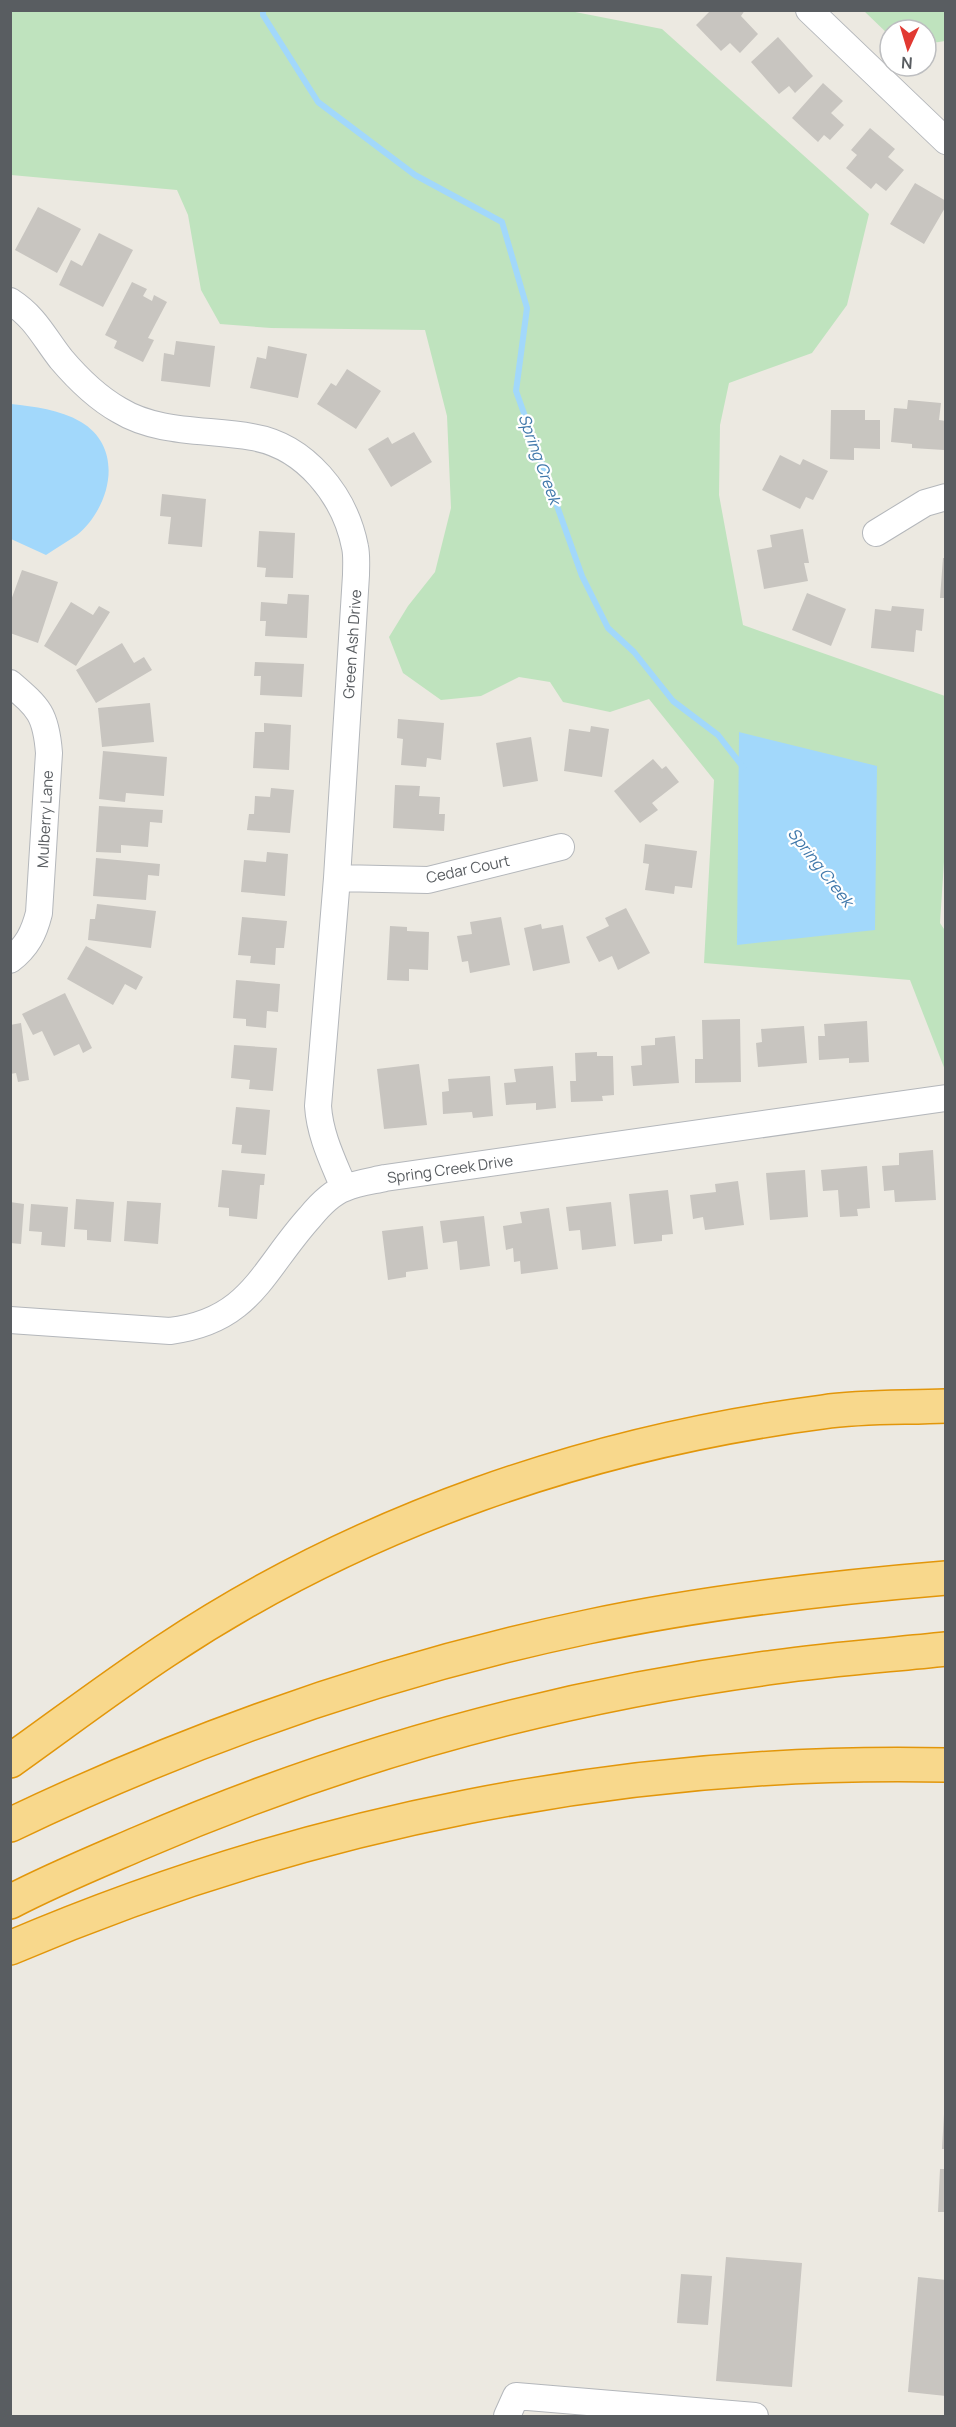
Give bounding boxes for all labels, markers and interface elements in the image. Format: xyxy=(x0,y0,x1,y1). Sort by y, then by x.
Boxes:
north arrow xyxy=(878,18,938,78)
text: N xyxy=(900,52,913,74)
water label: Spring Creek xyxy=(513,411,567,509)
street label: Green Ash Drive xyxy=(338,588,366,699)
street label: Mulberry Lane xyxy=(32,769,58,868)
water label: Spring Creek xyxy=(783,823,860,913)
street label: Cedar Court xyxy=(424,850,512,888)
street label: Spring Creek Drive xyxy=(386,1150,514,1188)

